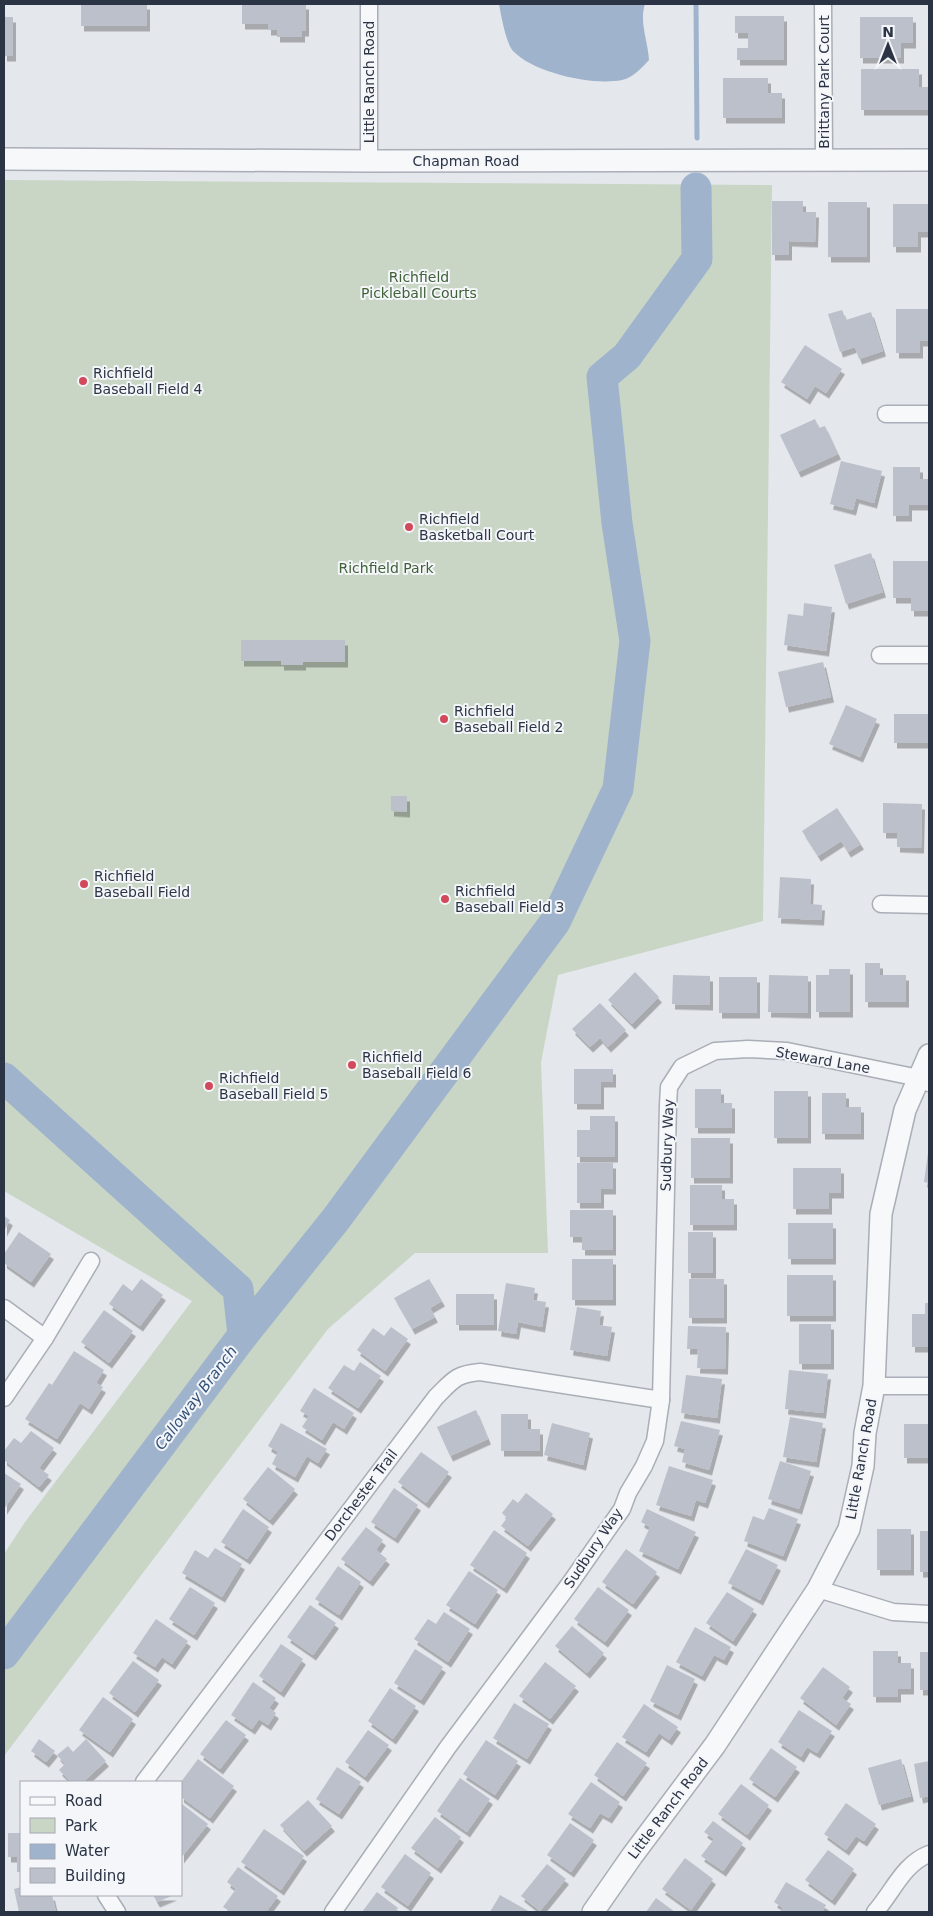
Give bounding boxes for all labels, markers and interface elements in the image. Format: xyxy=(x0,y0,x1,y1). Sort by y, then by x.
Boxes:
street label: Brittany Park Court xyxy=(816,15,832,149)
north arrow xyxy=(863,20,913,70)
street label: Little Ranch Road xyxy=(361,21,377,143)
text: N xyxy=(882,24,894,40)
street label: Chapman Road xyxy=(413,153,519,169)
park label: Richfield Pickleball Courts xyxy=(361,269,477,301)
place label: Richfield Baseball Field 4 xyxy=(93,365,203,397)
marker: Richfield Baseball Field 4 xyxy=(77,375,89,387)
place label: Richfield Basketball Court xyxy=(419,511,535,543)
marker: Richfield Basketball Court xyxy=(403,521,415,533)
park label: Richfield Park xyxy=(338,560,434,576)
place label: Richfield Baseball Field 2 xyxy=(454,703,563,735)
marker: Richfield Baseball Field 2 xyxy=(438,713,450,725)
place label: Richfield Baseball Field xyxy=(94,868,190,900)
marker: Richfield Baseball Field xyxy=(78,878,90,890)
place label: Richfield Baseball Field 3 xyxy=(455,883,564,915)
marker: Richfield Baseball Field 3 xyxy=(439,893,451,905)
street label: Steward Lane xyxy=(774,1044,872,1076)
place label: Richfield Baseball Field 6 xyxy=(362,1049,472,1081)
marker: Richfield Baseball Field 6 xyxy=(346,1059,358,1071)
place label: Richfield Baseball Field 5 xyxy=(219,1070,328,1102)
marker: Richfield Baseball Field 5 xyxy=(203,1080,215,1092)
street label: Sudbury Way xyxy=(657,1098,677,1192)
water label: Calloway Branch xyxy=(151,1343,241,1453)
street label: Little Ranch Road xyxy=(842,1397,880,1521)
street label: Dorchester Trail xyxy=(321,1446,401,1544)
street label: Sudbury Way xyxy=(560,1505,626,1591)
street label: Little Ranch Road xyxy=(625,1754,711,1862)
legend xyxy=(20,1781,182,1896)
text: Road xyxy=(65,1792,103,1810)
text: Park xyxy=(65,1817,98,1835)
text: Water xyxy=(65,1842,110,1860)
text: Building xyxy=(65,1867,126,1885)

